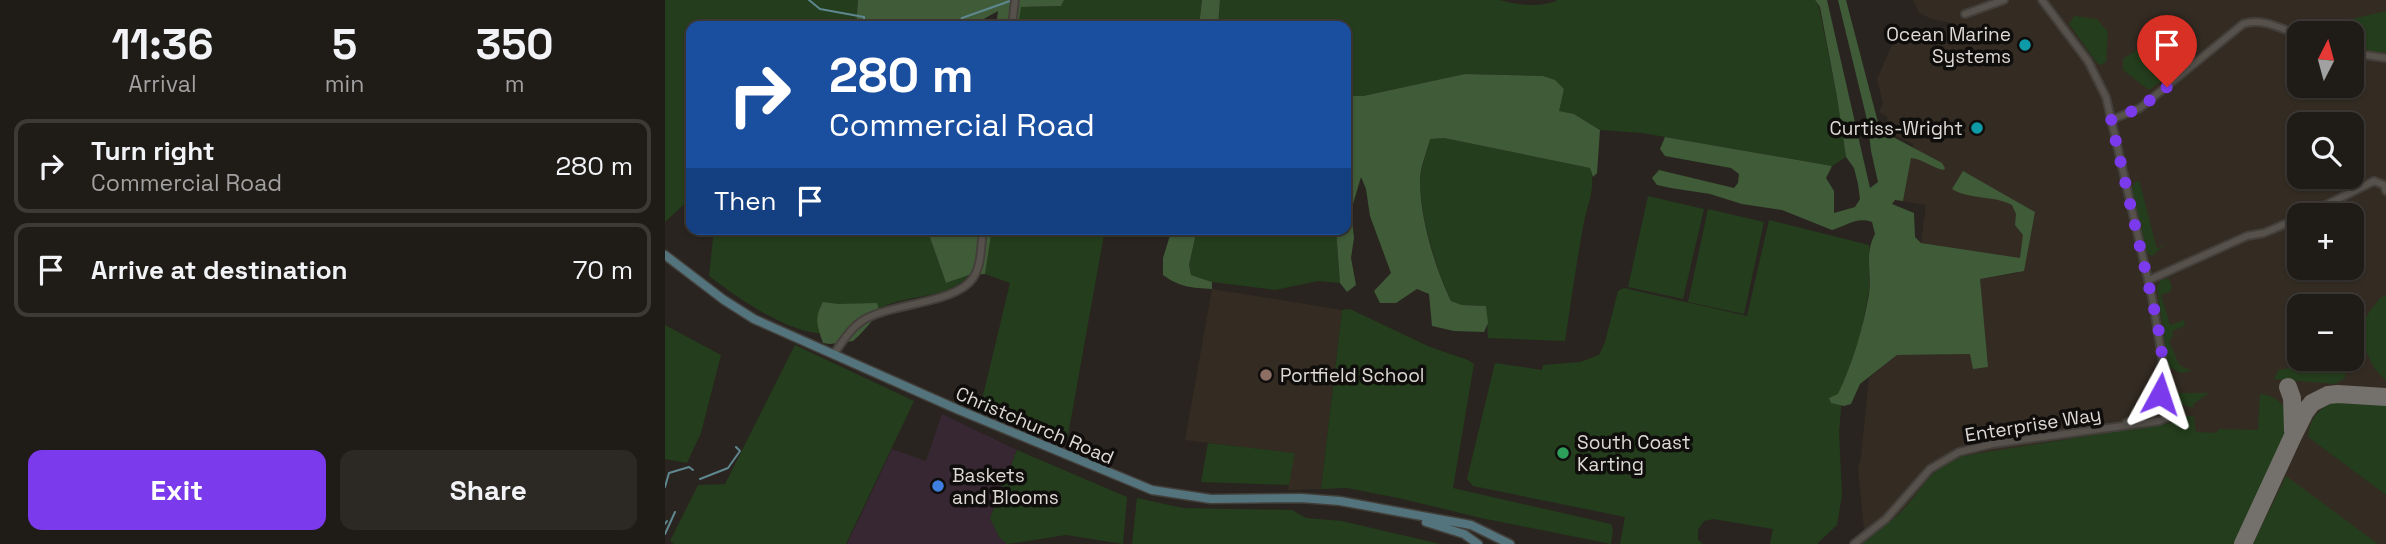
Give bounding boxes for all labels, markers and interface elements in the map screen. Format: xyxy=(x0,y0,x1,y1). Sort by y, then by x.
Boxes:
pin xyxy=(2137,15,2197,87)
text: 11:36 xyxy=(111,18,213,71)
text: 5 xyxy=(332,18,357,71)
text: 350 xyxy=(476,18,554,71)
north arrow xyxy=(2287,21,2364,98)
map controls xyxy=(2287,21,2364,371)
place label: Ocean Marine Systems xyxy=(1886,22,2011,69)
icon: arrive xyxy=(2148,26,2186,64)
marker: Ocean Marine Systems xyxy=(2017,37,2033,53)
text: 280 m xyxy=(829,44,974,106)
icon: right xyxy=(714,49,805,140)
text: Arrival xyxy=(128,69,197,99)
text: min xyxy=(325,69,364,99)
text: m xyxy=(505,69,524,99)
text: Commercial Road xyxy=(829,105,1095,145)
button: search xyxy=(2287,112,2364,189)
place label: Curtiss-Wright xyxy=(1830,116,1963,141)
marker: Curtiss-Wright xyxy=(1969,120,1985,136)
text: Turn right xyxy=(91,134,215,168)
icon: right xyxy=(32,147,70,185)
text: 280 m xyxy=(555,149,633,183)
text: Commercial Road xyxy=(91,168,282,198)
icon: arrive xyxy=(791,182,829,220)
text: Then xyxy=(714,184,777,218)
button: + xyxy=(2287,203,2364,280)
icon: arrive xyxy=(32,251,70,289)
text: Arrive at destination xyxy=(91,253,348,287)
text: 70 m xyxy=(573,253,633,287)
button: − xyxy=(2287,294,2364,371)
position arrow xyxy=(2123,357,2197,431)
place label: Portfield School xyxy=(1280,363,1425,388)
marker: Portfield School xyxy=(1258,367,1274,383)
street label: Christchurch Road xyxy=(952,381,1118,470)
street label: Enterprise Way xyxy=(1963,401,2103,448)
place label: South Coast Karting xyxy=(1577,430,1691,477)
marker: South Coast Karting xyxy=(1555,445,1571,461)
button: Exit xyxy=(28,450,326,530)
button: Share xyxy=(340,450,637,530)
place label: Baskets and Blooms xyxy=(952,463,1059,510)
marker: Baskets and Blooms xyxy=(930,478,946,494)

